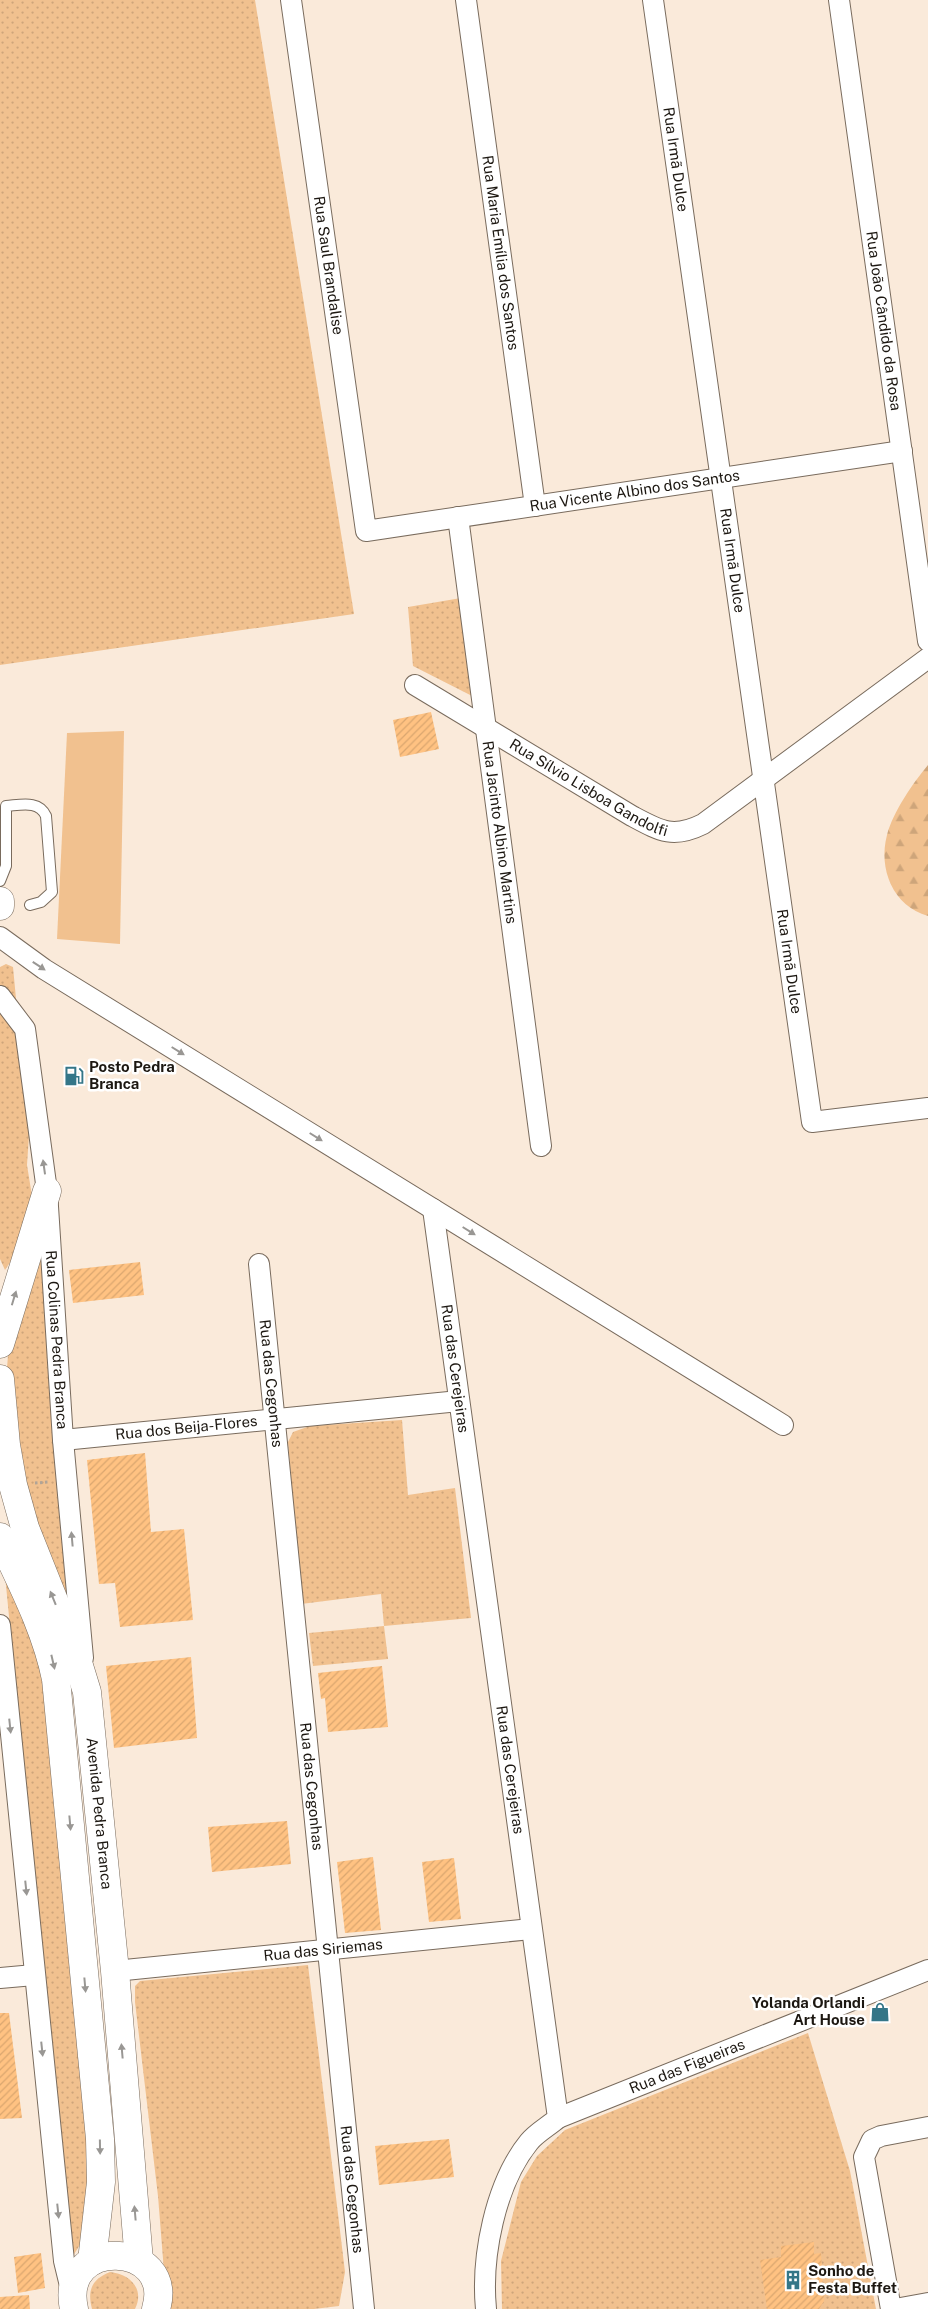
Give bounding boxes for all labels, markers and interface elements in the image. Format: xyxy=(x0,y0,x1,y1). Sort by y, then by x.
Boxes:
street label: Rua Irmã Dulce xyxy=(660,106,692,213)
street label: Rua Maria Emília dos Santos xyxy=(479,154,523,351)
street label: Rua Saul Brandalise xyxy=(311,195,347,336)
street label: Rua João Cândido da Rosa xyxy=(863,230,905,412)
street label: Rua Vicente Albino dos Santos xyxy=(529,466,741,514)
street label: Rua Irmã Dulce xyxy=(717,507,749,614)
street label: Rua Sílvio Lisboa Gandolfi xyxy=(507,735,670,839)
street label: Rua Jacinto Albino Martins xyxy=(480,740,521,925)
street label: Rua Irmã Dulce xyxy=(774,908,806,1015)
one-way arrow xyxy=(33,961,46,971)
one-way arrow xyxy=(171,1047,184,1056)
place label: Posto Pedra Branca xyxy=(89,1058,175,1092)
fuel station icon: Posto Pedra Branca xyxy=(63,1065,85,1087)
one-way arrow xyxy=(309,1132,322,1141)
one-way arrow xyxy=(39,1159,47,1175)
one-way arrow xyxy=(462,1227,476,1236)
street label: Rua Colinas Pedra Branca xyxy=(43,1250,71,1430)
one-way arrow xyxy=(11,1290,19,1305)
street label: Rua das Cerejeiras xyxy=(438,1303,473,1434)
street label: Rua das Cegonhas xyxy=(257,1319,286,1448)
street label: Rua dos Beija-Flores xyxy=(115,1412,258,1443)
one-way arrow xyxy=(68,1530,76,1546)
one-way arrow xyxy=(49,1590,57,1605)
one-way arrow xyxy=(49,1655,57,1670)
street label: Rua das Cerejeiras xyxy=(493,1704,528,1835)
one-way arrow xyxy=(6,1718,14,1734)
street label: Rua das Cegonhas xyxy=(297,1722,327,1851)
street label: Avenida Pedra Branca xyxy=(84,1737,116,1890)
one-way arrow xyxy=(66,1816,74,1832)
one-way arrow xyxy=(22,1880,30,1896)
street label: Rua das Siriemas xyxy=(263,1935,383,1964)
one-way arrow xyxy=(81,1978,89,1994)
place label: Yolanda Orlandi Art House xyxy=(752,1994,865,2028)
shop icon: Yolanda Orlandi Art House xyxy=(869,2001,891,2023)
street label: Rua das Figueiras xyxy=(627,2035,747,2097)
one-way arrow xyxy=(38,2042,46,2058)
one-way arrow xyxy=(118,2042,126,2058)
street label: Rua das Cegonhas xyxy=(338,2125,367,2254)
one-way arrow xyxy=(96,2139,104,2155)
one-way arrow xyxy=(55,2203,63,2219)
one-way arrow xyxy=(131,2204,139,2220)
place label: Sonho de Festa Buffet xyxy=(808,2262,897,2296)
building icon: Sonho de Festa Buffet xyxy=(782,2269,804,2291)

